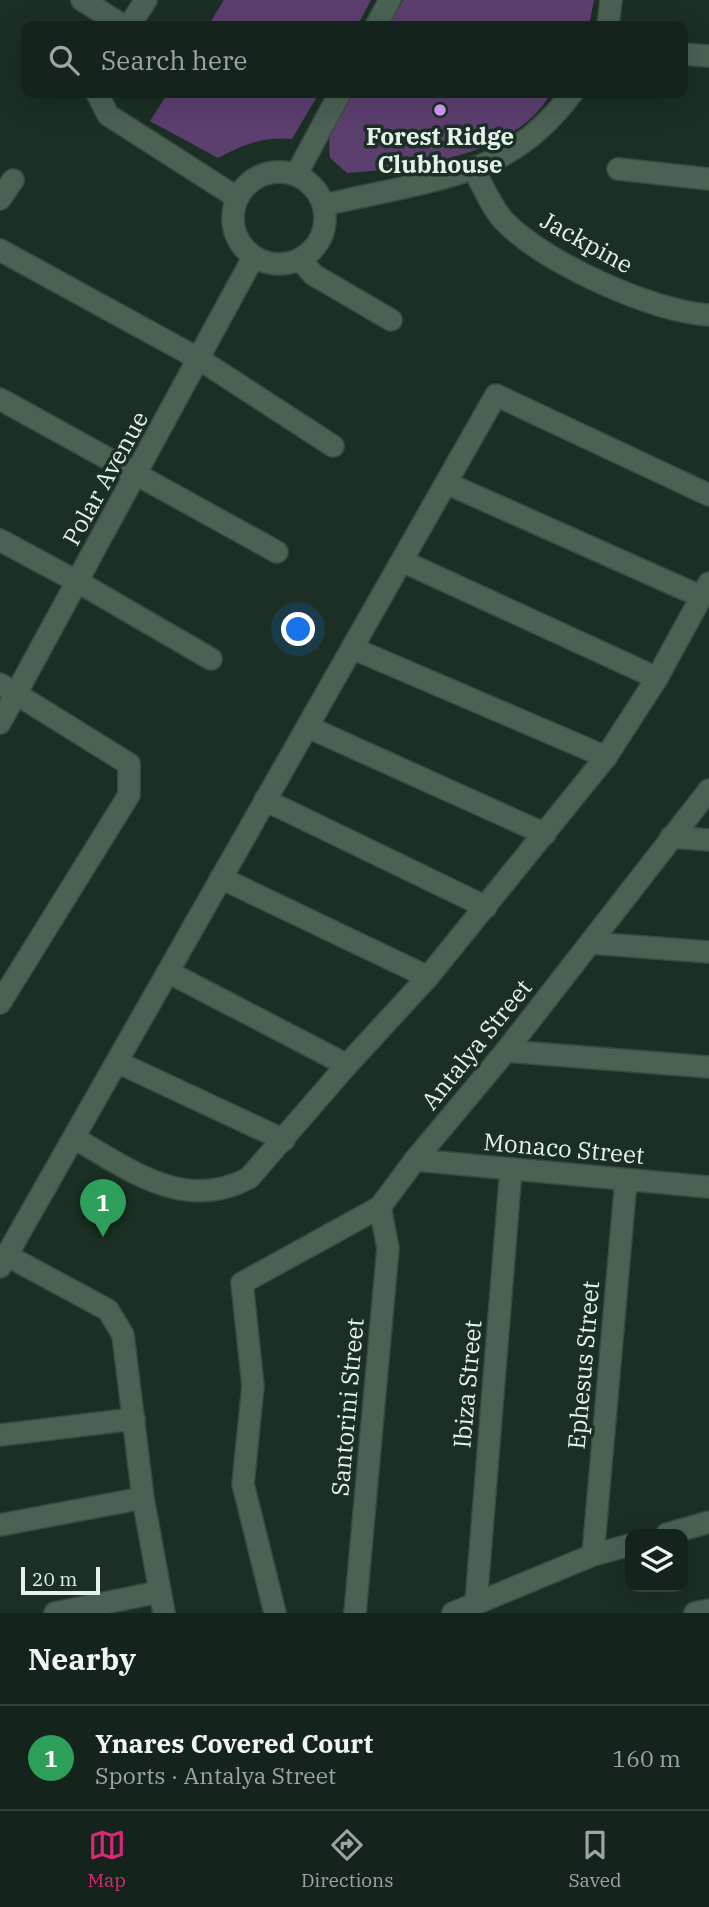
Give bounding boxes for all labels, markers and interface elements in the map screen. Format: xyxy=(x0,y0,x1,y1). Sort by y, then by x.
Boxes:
search box xyxy=(21,21,688,98)
icon: search xyxy=(45,41,83,79)
text: Search here xyxy=(101,43,247,77)
marker: Forest Ridge Clubhouse xyxy=(432,102,448,118)
place label: Forest Ridge Clubhouse xyxy=(366,120,514,180)
street label: Jackpine xyxy=(535,204,639,280)
street label: Polar Avenue xyxy=(55,405,155,551)
your location xyxy=(281,612,315,646)
street label: Antalya Street xyxy=(413,972,539,1116)
street label: Monaco Street xyxy=(482,1125,646,1171)
pin: 1 xyxy=(80,1179,126,1237)
street label: Ephesus Street xyxy=(560,1279,606,1451)
street label: Santorini Street xyxy=(323,1317,371,1497)
street label: Ibiza Street xyxy=(445,1319,489,1449)
map controls xyxy=(625,1529,688,1592)
button: layers xyxy=(625,1529,688,1592)
scale bar xyxy=(21,1564,100,1596)
text: 20 m xyxy=(32,1567,77,1591)
text: Nearby xyxy=(28,1639,136,1678)
text: Ynares Covered Court xyxy=(95,1726,373,1760)
text: 1 xyxy=(44,1743,58,1773)
text: 160 m xyxy=(612,1743,681,1773)
text: Sports · Antalya Street xyxy=(95,1760,336,1790)
tab: Map xyxy=(87,1826,126,1892)
tab: Directions xyxy=(301,1826,394,1892)
tab: Saved xyxy=(568,1826,622,1892)

